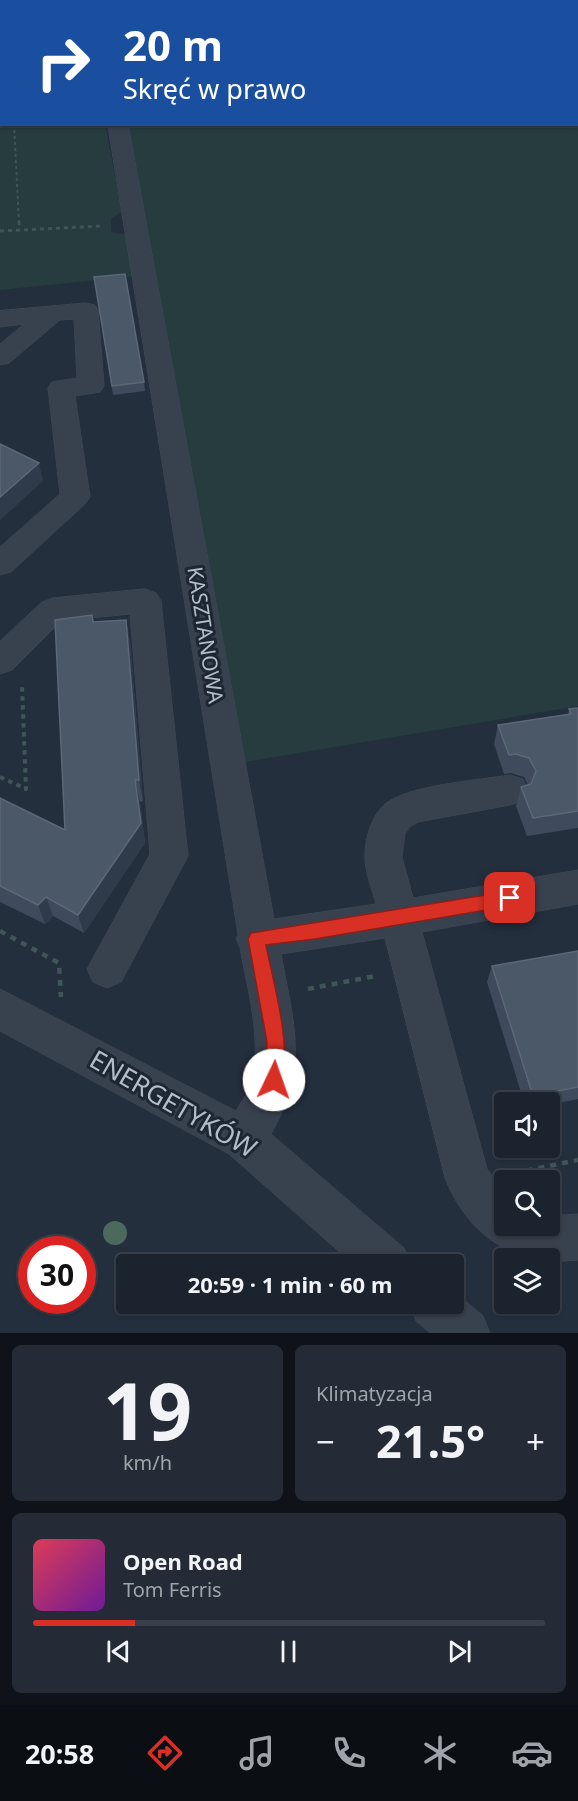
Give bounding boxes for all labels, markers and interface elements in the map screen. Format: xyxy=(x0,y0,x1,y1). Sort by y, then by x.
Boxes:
text: 20 m xyxy=(123,16,223,73)
icon: right xyxy=(24,24,102,102)
text: Skręć w prawo xyxy=(123,70,306,107)
street label: KASZTANOWA xyxy=(181,565,231,706)
pin xyxy=(484,872,535,923)
icon: arrive xyxy=(493,881,526,914)
street label: ENERGETYKÓW xyxy=(83,1041,264,1166)
position arrow xyxy=(242,1048,306,1112)
map controls xyxy=(494,1092,560,1314)
button: sound xyxy=(494,1092,560,1158)
button: search xyxy=(494,1170,560,1236)
speed limit sign: 30 xyxy=(18,1236,96,1314)
button: layers xyxy=(494,1248,560,1314)
text: 20:59 · 1 min · 60 m xyxy=(188,1269,392,1299)
text: 19 xyxy=(103,1357,192,1463)
text: Klimatyzacja xyxy=(316,1380,433,1407)
text: 21.5° xyxy=(376,1410,485,1471)
text: − xyxy=(316,1419,335,1464)
text: + xyxy=(526,1419,545,1464)
text: km/h xyxy=(123,1449,172,1476)
text: Open Road xyxy=(123,1546,243,1576)
text: Tom Ferris xyxy=(123,1576,222,1603)
icon: previous xyxy=(102,1635,135,1668)
icon: pause xyxy=(272,1635,305,1668)
icon: next xyxy=(443,1635,476,1668)
icon: directions xyxy=(144,1732,186,1774)
icon: music xyxy=(236,1732,278,1774)
icon: phone xyxy=(328,1732,370,1774)
icon: climate xyxy=(419,1732,461,1774)
icon: car xyxy=(511,1732,553,1774)
text: 20:58 xyxy=(25,1735,94,1772)

